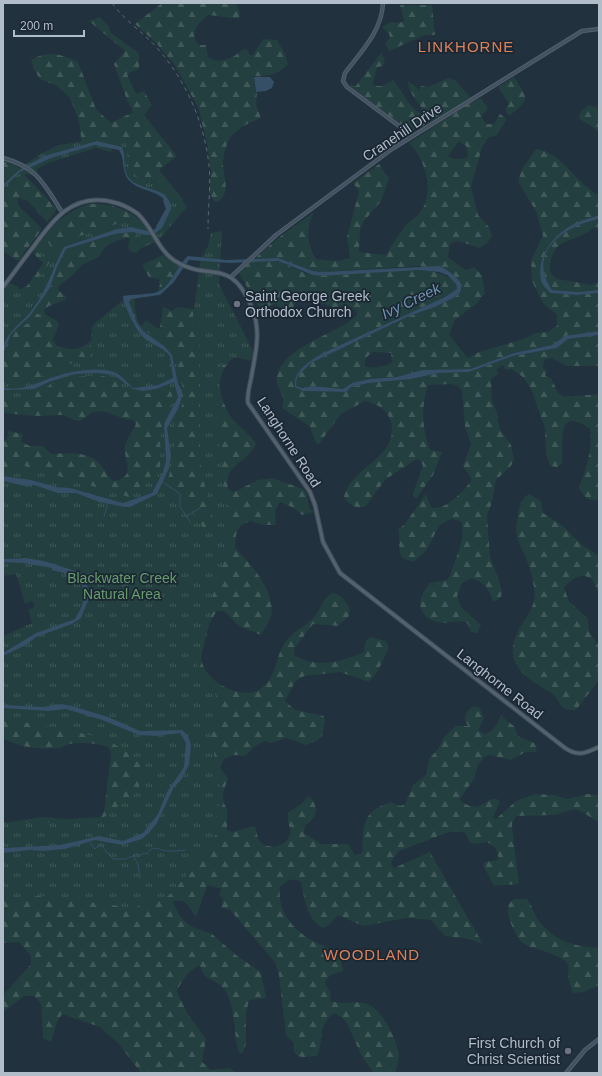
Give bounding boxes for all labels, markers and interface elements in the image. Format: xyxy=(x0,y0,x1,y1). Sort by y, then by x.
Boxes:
scale bar xyxy=(14,12,84,38)
text: 200 m xyxy=(20,19,53,33)
district label: LINKHORNE xyxy=(418,38,514,55)
street label: Cranehill Drive xyxy=(359,100,445,164)
water label: Ivy Creek xyxy=(379,278,444,322)
place label: Saint George Greek Orthodox Church xyxy=(245,288,371,320)
marker: Saint George Greek Orthodox Church xyxy=(232,299,242,309)
street label: Langhorne Road xyxy=(254,394,324,490)
park label: Blackwater Creek Natural Area xyxy=(67,570,178,602)
street label: Langhorne Road xyxy=(454,646,546,722)
district label: WOODLAND xyxy=(324,946,420,963)
place label: First Church of Christ Scientist xyxy=(467,1035,560,1067)
marker: First Church of Christ Scientist xyxy=(563,1046,573,1056)

